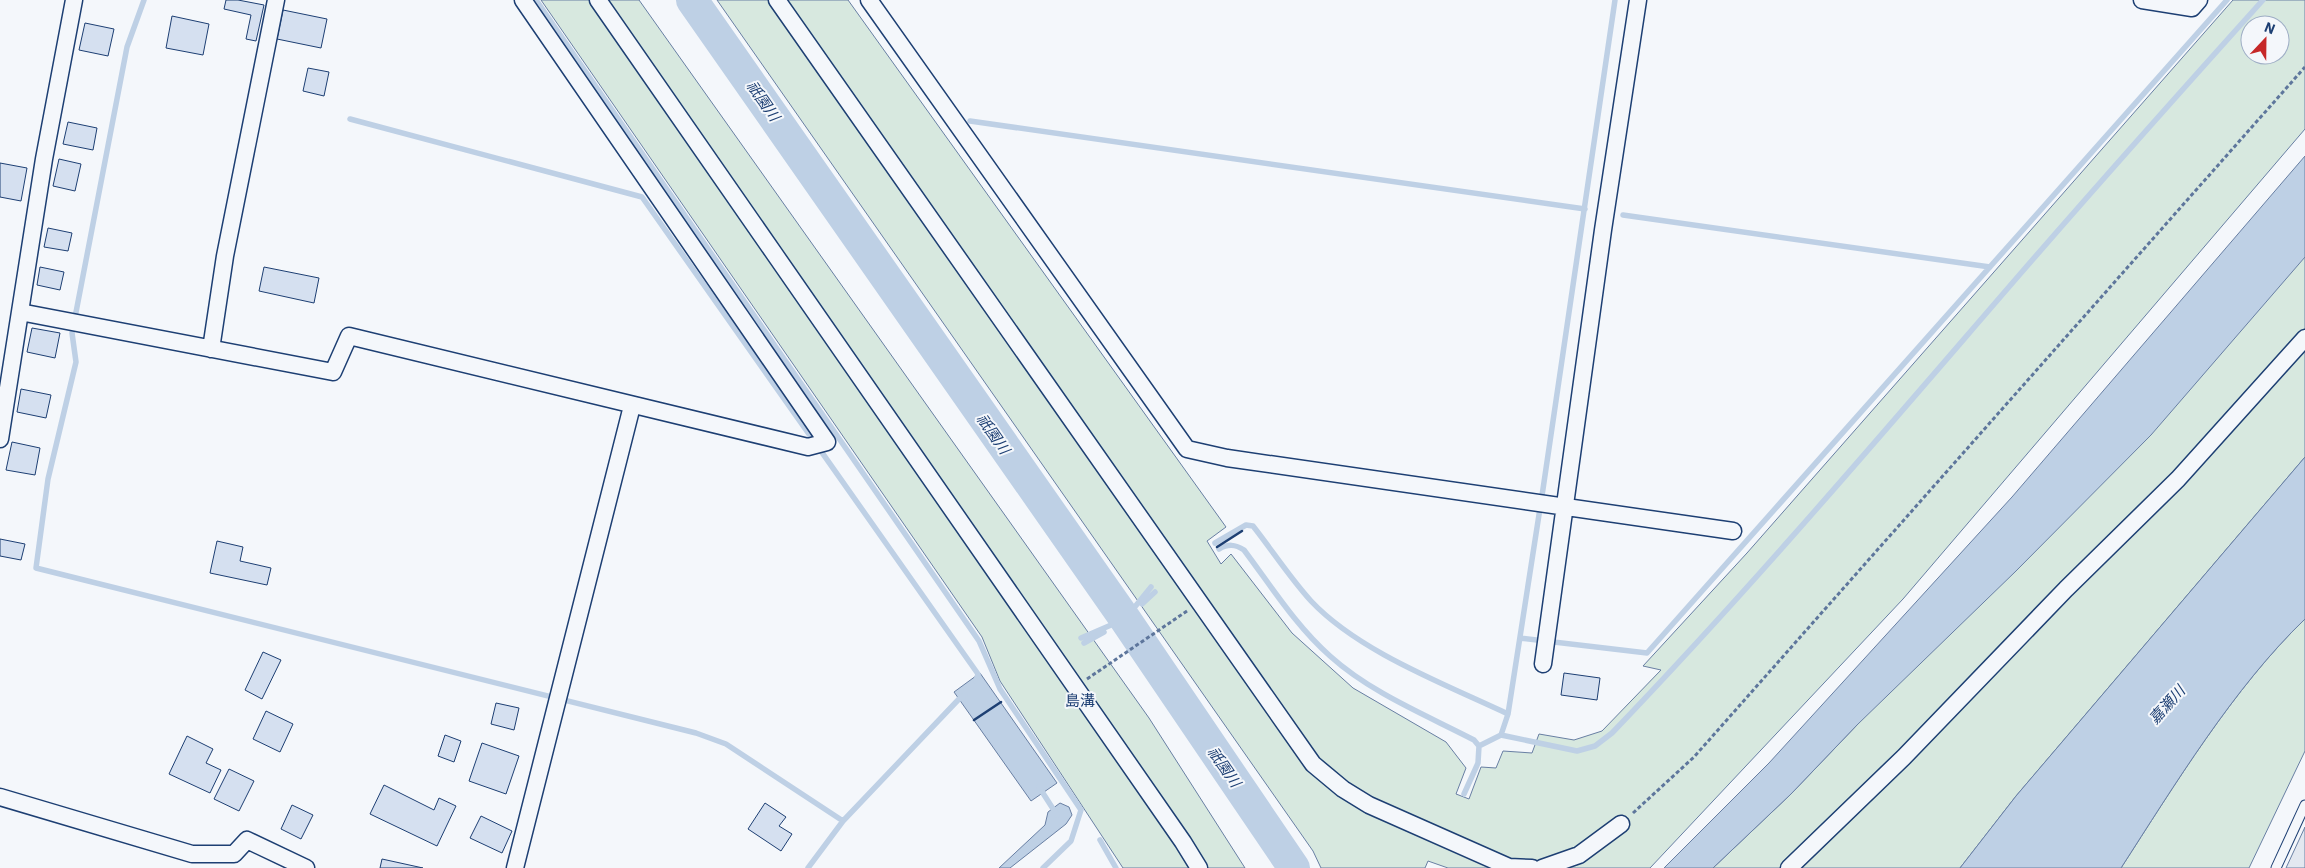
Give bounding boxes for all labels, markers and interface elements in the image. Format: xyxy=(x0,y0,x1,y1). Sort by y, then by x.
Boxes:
north arrow xyxy=(2240,15,2290,65)
text: N xyxy=(2262,18,2278,38)
water label: 祇園川 xyxy=(743,77,785,126)
water label: 祇園川 xyxy=(973,410,1015,459)
water label: 嘉瀬川 xyxy=(2145,680,2190,728)
district label: 島溝 xyxy=(1065,691,1095,710)
water label: 祇園川 xyxy=(1204,743,1246,792)

